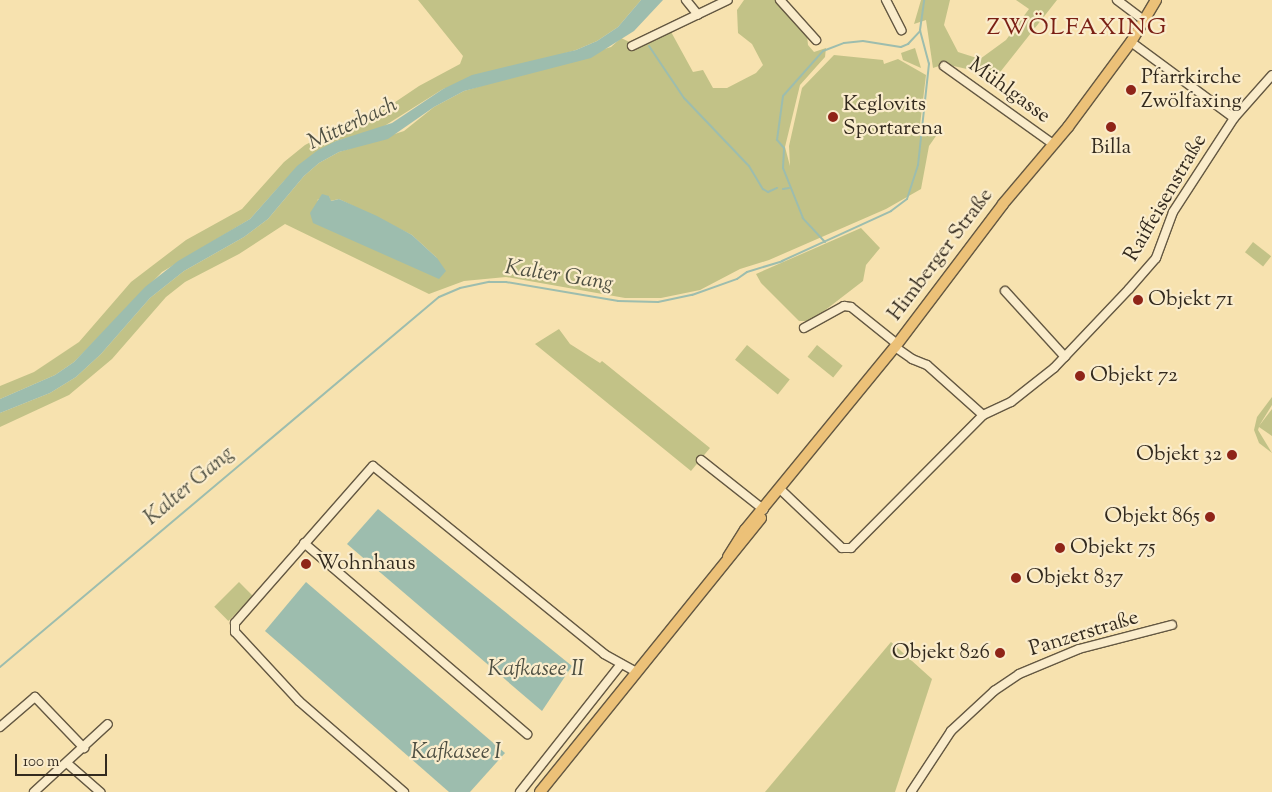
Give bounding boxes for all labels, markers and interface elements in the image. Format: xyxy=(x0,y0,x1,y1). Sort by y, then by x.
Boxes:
district label: ZWÖLFAXING xyxy=(985,15,1169,43)
street label: Mühlgasse xyxy=(963,53,1055,129)
place label: Pfarrkirche Zwölfaxing xyxy=(1141,65,1242,115)
marker: Pfarrkirche Zwölfaxing xyxy=(1125,84,1137,96)
place label: Keglovits Sportarena xyxy=(843,92,943,142)
water label: Mitterbach xyxy=(304,93,402,157)
marker: Keglovits Sportarena xyxy=(827,111,839,123)
marker: Billa xyxy=(1105,121,1117,133)
street label: Raiffeisenstraße xyxy=(1119,130,1213,266)
place label: Billa xyxy=(1091,135,1131,161)
street label: Himberger Straße xyxy=(883,184,999,326)
water label: Kalter Gang xyxy=(503,255,615,299)
place label: Objekt 71 xyxy=(1148,287,1233,313)
marker: Objekt 71 xyxy=(1132,294,1144,306)
place label: Objekt 72 xyxy=(1090,363,1178,389)
marker: Objekt 72 xyxy=(1074,370,1086,382)
water label: Kalter Gang xyxy=(140,442,240,532)
place label: Objekt 32 xyxy=(1136,442,1222,468)
marker: Objekt 32 xyxy=(1226,449,1238,461)
place label: Objekt 865 xyxy=(1104,504,1200,530)
marker: Objekt 865 xyxy=(1204,511,1216,523)
place label: Objekt 75 xyxy=(1070,535,1155,561)
marker: Objekt 75 xyxy=(1054,542,1066,554)
place label: Wohnhaus xyxy=(316,551,415,577)
marker: Wohnhaus xyxy=(300,558,312,570)
place label: Objekt 837 xyxy=(1026,565,1123,591)
marker: Objekt 837 xyxy=(1010,572,1022,584)
street label: Panzerstraße xyxy=(1026,605,1142,663)
place label: Objekt 826 xyxy=(892,640,990,666)
marker: Objekt 826 xyxy=(994,647,1006,659)
water label: Kafkasee II xyxy=(488,658,584,684)
water label: Kafkasee I xyxy=(411,741,501,767)
scale bar xyxy=(18,744,110,776)
text: 100 m xyxy=(23,752,59,773)

